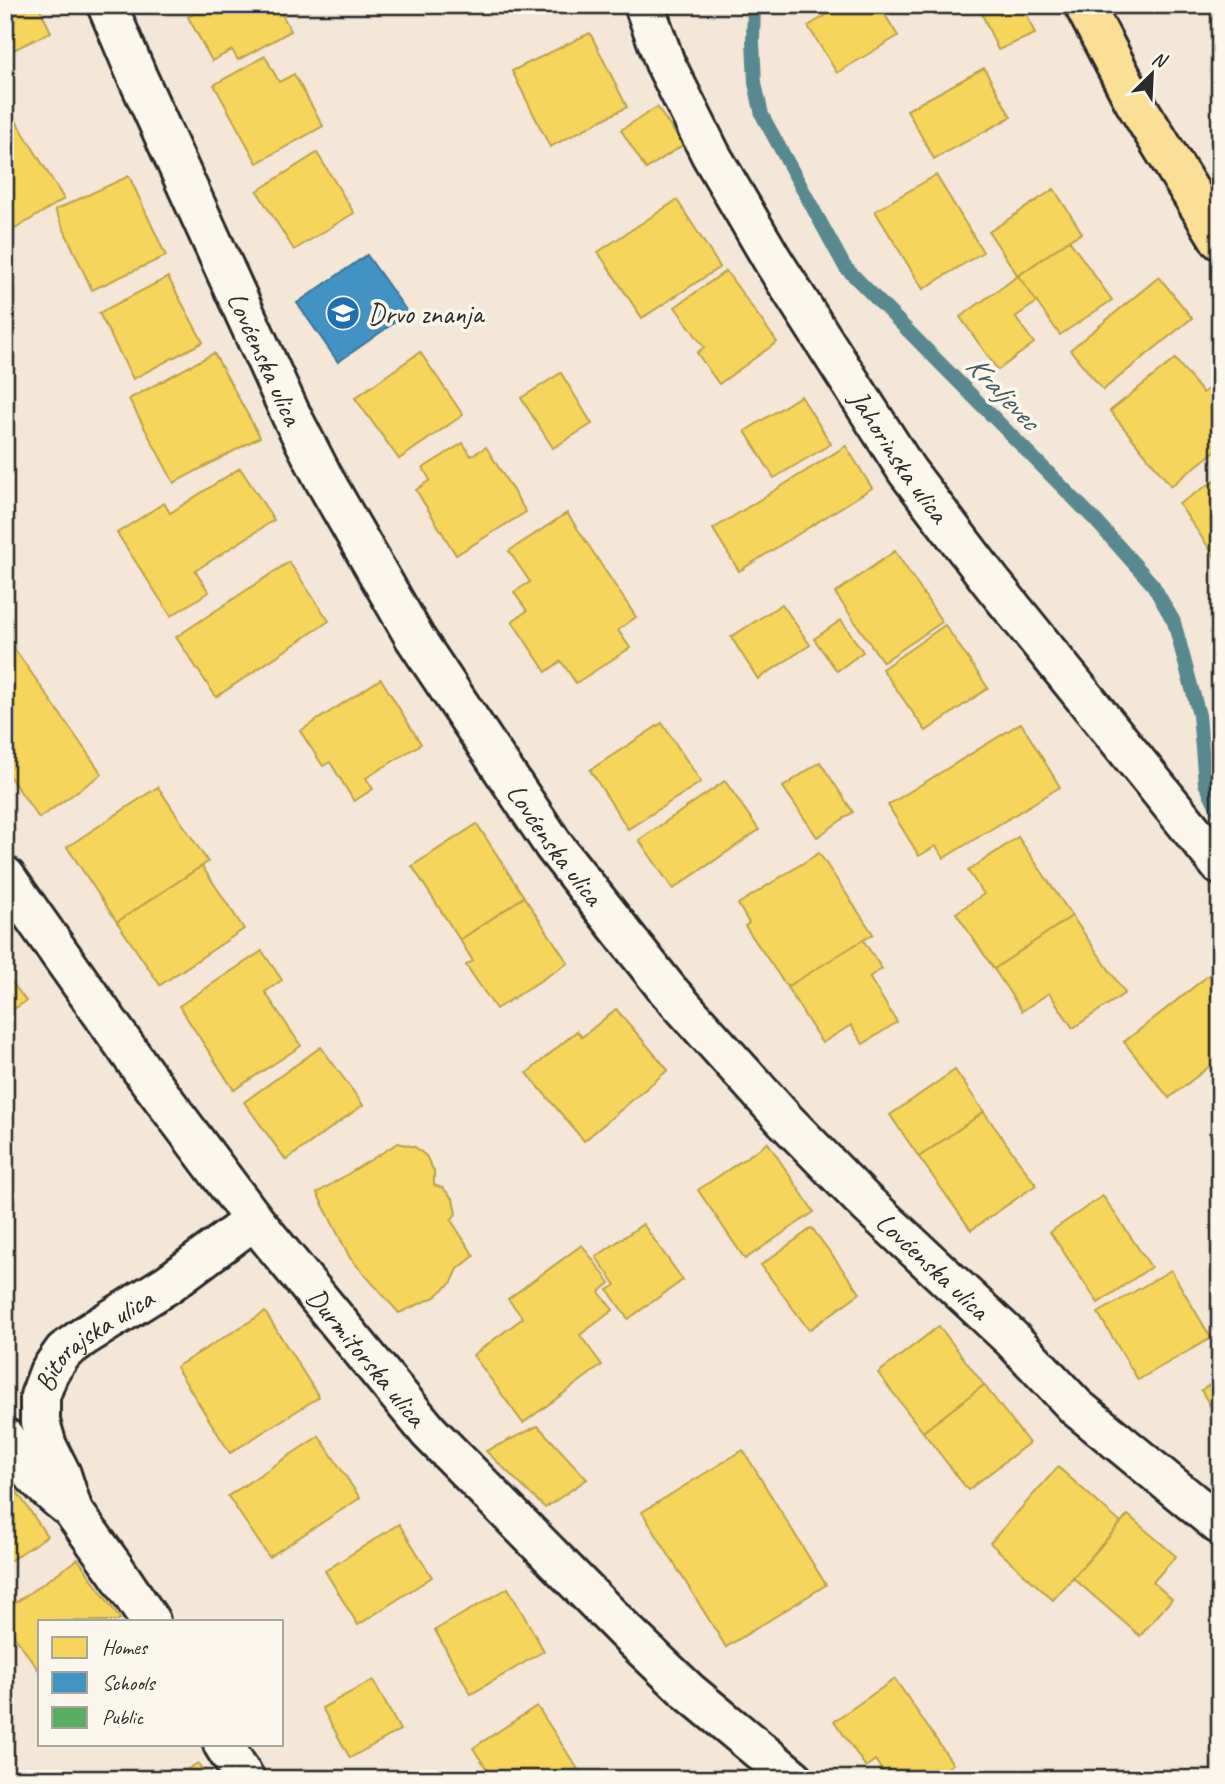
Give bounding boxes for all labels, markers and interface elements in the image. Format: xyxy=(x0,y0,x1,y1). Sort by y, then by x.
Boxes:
north arrow xyxy=(1116,38,1186,108)
text: N xyxy=(1148,46,1172,74)
street label: Lovćenska ulica xyxy=(219,286,311,433)
school or university icon: Drvo znanja xyxy=(324,294,362,332)
place label: Drvo znanja xyxy=(368,296,485,331)
water label: Kraljevec xyxy=(958,346,1050,440)
street label: Jahorinska ulica xyxy=(841,382,958,531)
street label: Lovćenska ulica xyxy=(499,777,612,914)
street label: Lovćenska ulica xyxy=(869,1205,998,1328)
street label: Bitorajska ulica xyxy=(26,1280,161,1396)
street label: Durmitorska ulica xyxy=(299,1281,435,1435)
legend xyxy=(38,1620,284,1746)
text: Homes xyxy=(102,1634,149,1660)
text: Schools xyxy=(102,1670,156,1696)
text: Public xyxy=(102,1704,144,1730)

